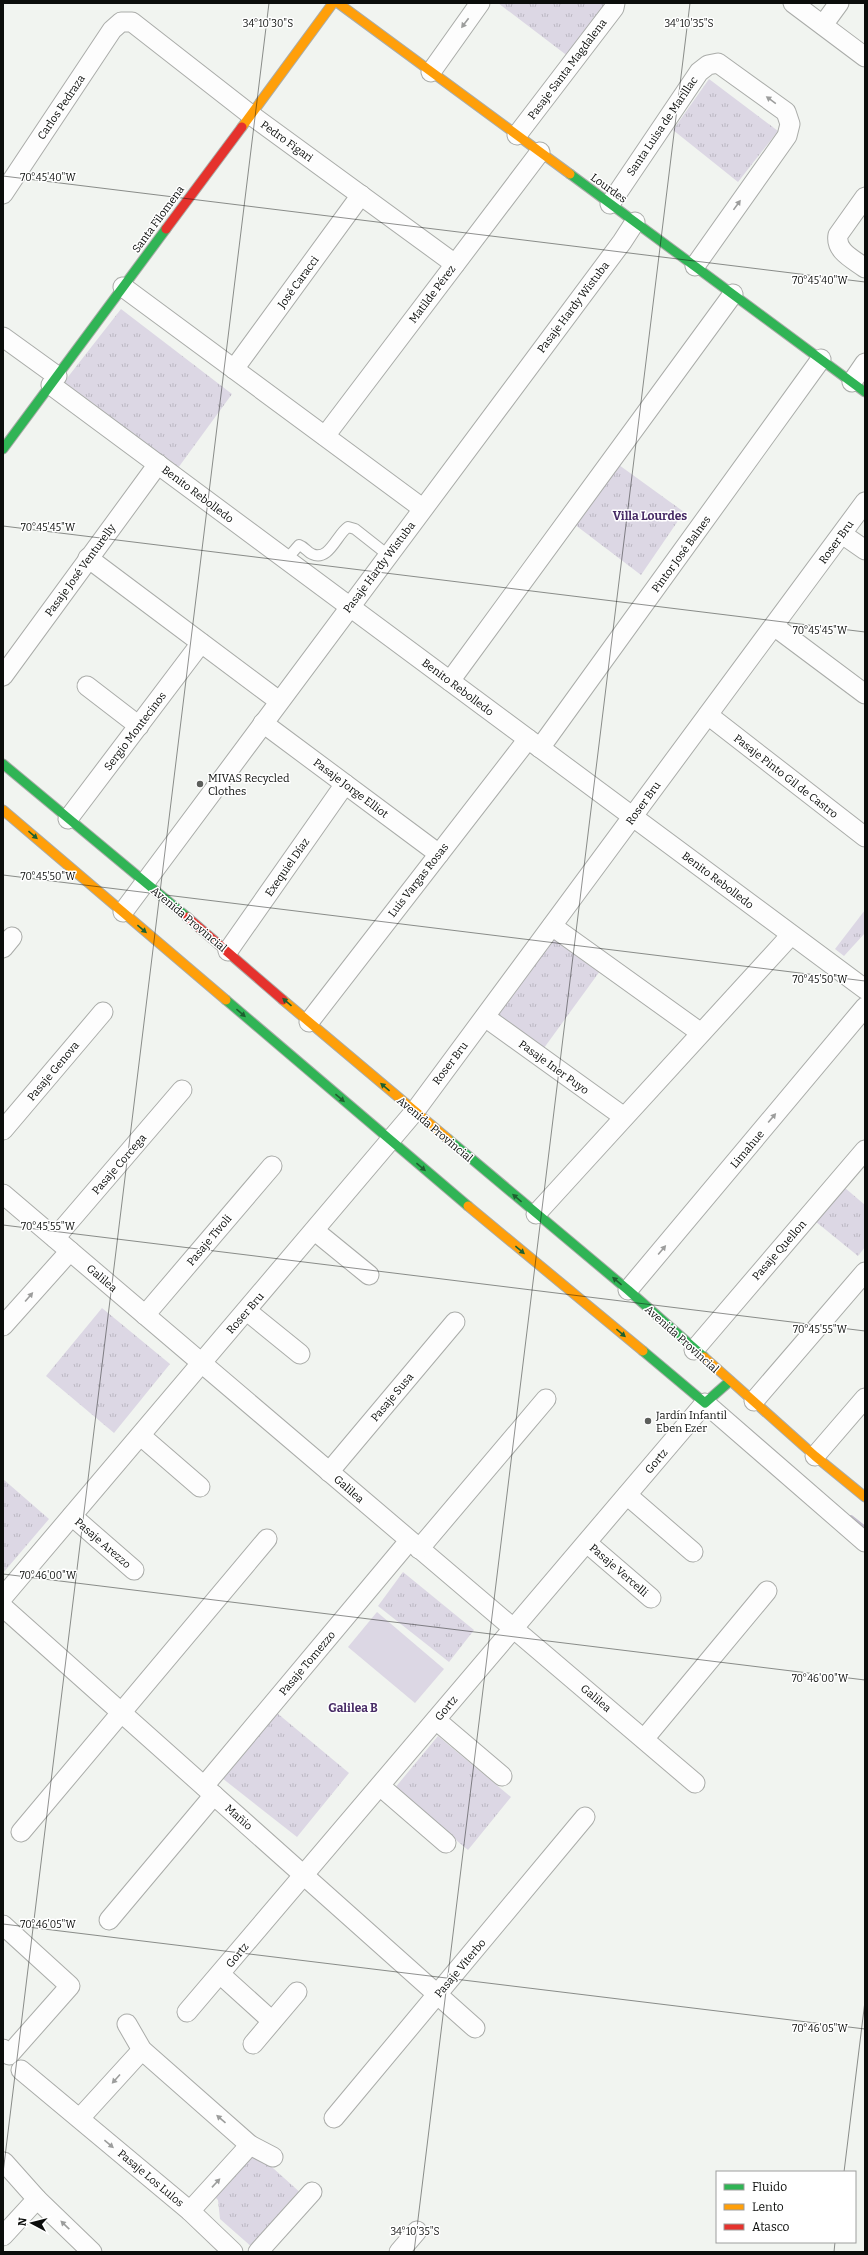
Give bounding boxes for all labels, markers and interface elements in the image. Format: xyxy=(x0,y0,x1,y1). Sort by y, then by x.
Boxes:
one-way arrow xyxy=(461,17,469,28)
street label: Pasaje Santa Magdalena xyxy=(525,17,609,122)
text: 34°10'30"S xyxy=(243,18,293,30)
text: 34°10'35"S xyxy=(664,18,714,30)
street label: Carlos Pedraza xyxy=(35,72,88,142)
street label: Santa Luisa de Marillac xyxy=(624,74,701,178)
one-way arrow xyxy=(765,96,776,104)
street label: Pedro Figari xyxy=(258,118,316,165)
street label: Lourdes xyxy=(588,171,629,206)
text: 70°45'40"W xyxy=(20,172,76,184)
street label: Santa Filomena xyxy=(130,183,187,255)
one-way arrow xyxy=(733,200,741,210)
street label: José Caracci xyxy=(275,253,322,312)
street label: Pasaje Hardy Wistuba xyxy=(535,259,612,355)
street label: Matilde Pérez xyxy=(406,263,458,326)
text: 70°45'40"W xyxy=(792,275,848,287)
street label: Benito Rebolledo xyxy=(159,463,236,526)
district label: Villa Lourdes xyxy=(613,509,687,523)
street label: Pintor José Balnes xyxy=(649,513,714,595)
street label: Roser Bru xyxy=(816,518,857,566)
street label: Pasaje Hardy Wistuba xyxy=(341,519,418,615)
street label: Pasaje José Venturelly xyxy=(42,521,118,619)
text: 70°45'45"W xyxy=(21,522,76,534)
text: 70°45'45"W xyxy=(793,625,848,637)
street label: Benito Rebolledo xyxy=(419,656,496,719)
street label: Sergio Montecinos xyxy=(102,689,169,773)
street label: Pasaje Pinto Gil de Castro xyxy=(731,732,840,821)
street label: Pasaje Jorge Elliot xyxy=(311,756,391,821)
place label: MIVAS Recycled Clothes xyxy=(208,772,290,798)
marker: MIVAS Recycled Clothes xyxy=(195,779,205,789)
street label: Roser Bru xyxy=(623,779,664,827)
one-way arrow xyxy=(27,831,38,840)
street label: Exequiel Díaz xyxy=(263,836,312,899)
street label: Luis Vargas Rosas xyxy=(386,841,451,920)
street label: Benito Rebolledo xyxy=(679,849,756,912)
text: 70°45'50"W xyxy=(21,871,76,883)
street label: Avenida Provincial xyxy=(148,884,229,955)
one-way arrow xyxy=(137,924,147,933)
text: 70°45'50"W xyxy=(793,974,848,986)
one-way arrow xyxy=(282,998,291,1007)
one-way arrow xyxy=(235,1009,246,1018)
street label: Pasaje Iner Puyo xyxy=(516,1038,591,1097)
street label: Pasaje Genova xyxy=(25,1039,82,1104)
street label: Roser Bru xyxy=(430,1039,471,1087)
one-way arrow xyxy=(380,1082,391,1091)
one-way arrow xyxy=(334,1093,345,1102)
street label: Avenida Provincial xyxy=(394,1094,475,1165)
one-way arrow xyxy=(768,1112,777,1123)
street label: Limahue xyxy=(728,1128,767,1171)
street label: Pasaje Corcega xyxy=(90,1131,149,1197)
one-way arrow xyxy=(415,1162,426,1171)
one-way arrow xyxy=(511,1193,522,1202)
street label: Pasaje Tivoli xyxy=(184,1212,235,1268)
street label: Pasaje Quellon xyxy=(750,1218,809,1283)
text: 70°45'55"W xyxy=(21,1221,76,1233)
one-way arrow xyxy=(658,1244,667,1255)
one-way arrow xyxy=(515,1246,526,1255)
street label: Galilea xyxy=(84,1262,120,1295)
one-way arrow xyxy=(611,1276,622,1285)
street label: Roser Bru xyxy=(224,1290,267,1337)
one-way arrow xyxy=(24,1292,33,1302)
street label: Avenida Provincial xyxy=(642,1303,721,1376)
text: 70°45'55"W xyxy=(793,1324,848,1336)
one-way arrow xyxy=(615,1329,626,1337)
street label: Pasaje Susa xyxy=(368,1370,416,1424)
place label: Jardín Infantil Eben Ezer xyxy=(655,1409,727,1435)
marker: Jardín Infantil Eben Ezer xyxy=(643,1416,653,1426)
street label: Gortz xyxy=(642,1446,671,1476)
street label: Galilea xyxy=(331,1473,366,1506)
street label: Pasaje Arezzo xyxy=(72,1516,133,1571)
street label: Pasaje Vercelli xyxy=(587,1541,651,1600)
text: 70°46'00"W xyxy=(20,1570,77,1582)
street label: Pasaje Tomezzo xyxy=(277,1628,338,1698)
text: 70°46'00"W xyxy=(792,1673,849,1685)
street label: Galilea xyxy=(578,1682,614,1715)
street label: Gortz xyxy=(432,1693,461,1723)
district label: Galilea B xyxy=(328,1701,378,1715)
street label: Mañio xyxy=(222,1802,255,1833)
text: 70°46'05"W xyxy=(20,1919,76,1931)
street label: Pasaje Viterbo xyxy=(432,1936,489,2000)
street label: Gortz xyxy=(223,1940,252,1970)
text: 70°46'05"W xyxy=(792,2023,848,2035)
one-way arrow xyxy=(111,2074,121,2084)
one-way arrow xyxy=(216,2115,226,2124)
one-way arrow xyxy=(104,2139,115,2148)
street label: Pasaje Los Lulos xyxy=(115,2147,186,2210)
legend xyxy=(716,2171,856,2243)
one-way arrow xyxy=(211,2178,220,2187)
text: Fluido xyxy=(752,2180,787,2194)
text: Lento xyxy=(752,2200,784,2214)
north arrow xyxy=(12,2203,52,2243)
text: N xyxy=(16,2216,30,2227)
text: Atasco xyxy=(752,2220,790,2234)
one-way arrow xyxy=(59,2221,70,2230)
text: 34°10'35"S xyxy=(390,2226,440,2238)

